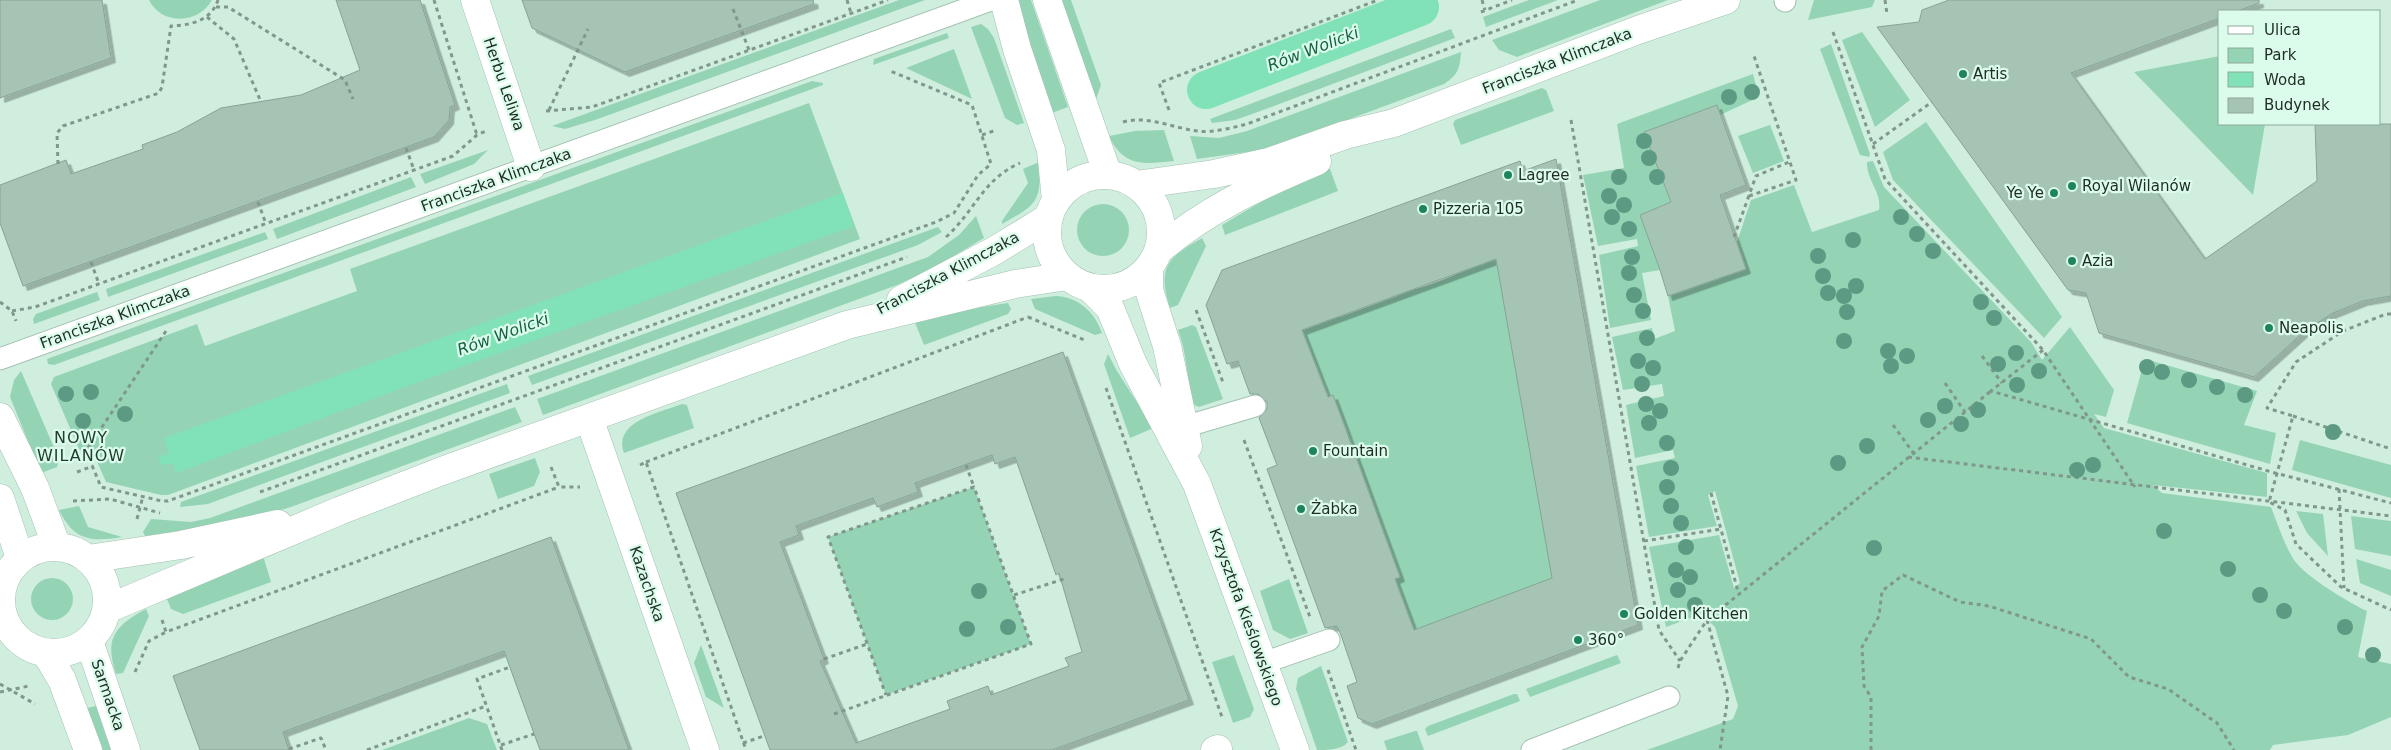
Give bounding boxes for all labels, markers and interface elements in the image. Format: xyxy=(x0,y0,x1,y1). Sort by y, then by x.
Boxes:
legend xyxy=(2218,10,2381,125)
text: Ulica xyxy=(2264,21,2301,39)
water label: Rów Wolicki xyxy=(1265,23,1362,75)
street label: Franciszka Klimczaka xyxy=(1480,24,1634,98)
street label: Herbu Leliwa xyxy=(480,35,528,133)
text: Park xyxy=(2264,46,2297,64)
place label: Artis xyxy=(1973,65,2007,83)
marker: Artis xyxy=(1957,68,1969,80)
text: Woda xyxy=(2264,71,2306,89)
text: Budynek xyxy=(2264,96,2330,114)
street label: Franciszka Klimczaka xyxy=(418,144,574,216)
place label: Lagree xyxy=(1518,166,1569,184)
marker: Lagree xyxy=(1502,169,1514,181)
place label: Royal Wilanów xyxy=(2082,177,2191,195)
marker: Royal Wilanów xyxy=(2066,180,2078,192)
place label: Ye Ye xyxy=(2005,184,2044,202)
marker: Ye Ye xyxy=(2048,187,2060,199)
place label: Pizzeria 105 xyxy=(1433,200,1524,218)
marker: Pizzeria 105 xyxy=(1417,203,1429,215)
street label: Franciszka Klimczaka xyxy=(874,228,1022,318)
place label: Azia xyxy=(2082,252,2114,270)
marker: Azia xyxy=(2066,255,2078,267)
street label: Franciszka Klimczaka xyxy=(37,281,193,353)
water label: Rów Wolicki xyxy=(455,308,552,359)
place label: Neapolis xyxy=(2279,319,2344,337)
marker: Neapolis xyxy=(2263,322,2275,334)
district label: NOWY WILANÓW xyxy=(37,428,125,465)
place label: Fountain xyxy=(1323,442,1388,460)
marker: Fountain xyxy=(1307,445,1319,457)
place label: Żabka xyxy=(1311,499,1358,518)
marker: Żabka xyxy=(1295,503,1307,515)
street label: Krzysztofa Kieślowskiego xyxy=(1205,526,1287,708)
street label: Kazachska xyxy=(626,544,668,624)
place label: Golden Kitchen xyxy=(1634,605,1748,623)
marker: Golden Kitchen xyxy=(1618,608,1630,620)
place label: 360° xyxy=(1588,631,1624,649)
marker: 360° xyxy=(1572,634,1584,646)
street label: Sarmacka xyxy=(87,657,129,733)

